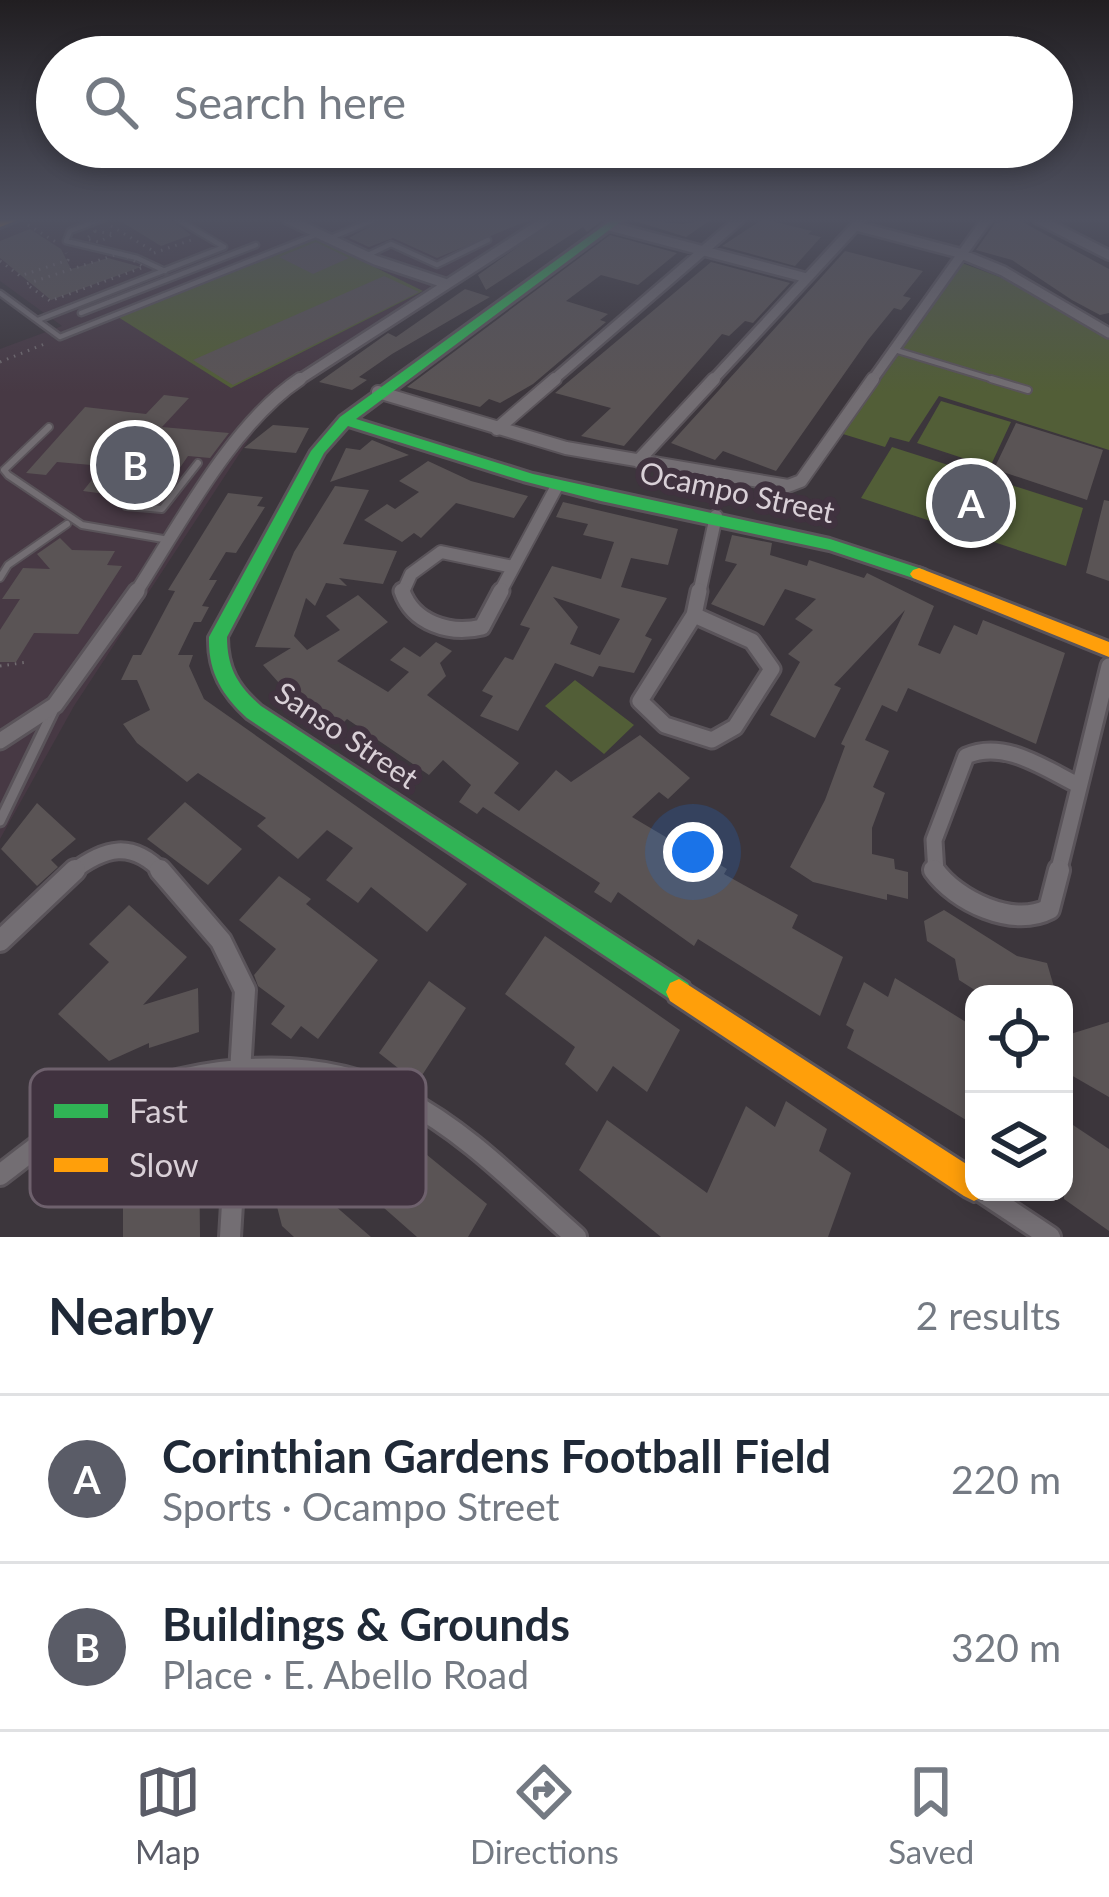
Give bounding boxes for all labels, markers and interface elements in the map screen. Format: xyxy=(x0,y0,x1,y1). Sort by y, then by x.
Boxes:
search box xyxy=(36,36,1073,168)
icon: search xyxy=(78,69,144,135)
text: Search here xyxy=(174,75,406,129)
pin: B xyxy=(96,420,174,510)
street label: Ocampo Street xyxy=(637,453,838,529)
pin: A xyxy=(932,458,1010,548)
street label: Sanso Street xyxy=(269,673,426,795)
your location xyxy=(663,822,723,882)
map controls xyxy=(965,985,1073,1201)
button: locate xyxy=(965,985,1073,1093)
legend xyxy=(30,1069,426,1207)
text: Fast xyxy=(129,1090,188,1130)
button: layers xyxy=(965,1093,1073,1201)
text: Slow xyxy=(129,1144,199,1184)
text: Nearby xyxy=(48,1285,214,1346)
text: 2 results xyxy=(916,1292,1061,1338)
text: Corinthian Gardens Football Field xyxy=(162,1429,831,1483)
text: A xyxy=(73,1456,101,1502)
text: 220 m xyxy=(951,1456,1061,1502)
text: Sports · Ocampo Street xyxy=(162,1483,560,1529)
text: Buildings & Grounds xyxy=(162,1597,570,1651)
text: B xyxy=(74,1624,100,1670)
text: 320 m xyxy=(951,1624,1061,1670)
text: Place · E. Abello Road xyxy=(162,1651,529,1697)
tab: Map xyxy=(135,1759,201,1871)
tab: Directions xyxy=(470,1759,619,1871)
tab: Saved xyxy=(888,1759,974,1871)

